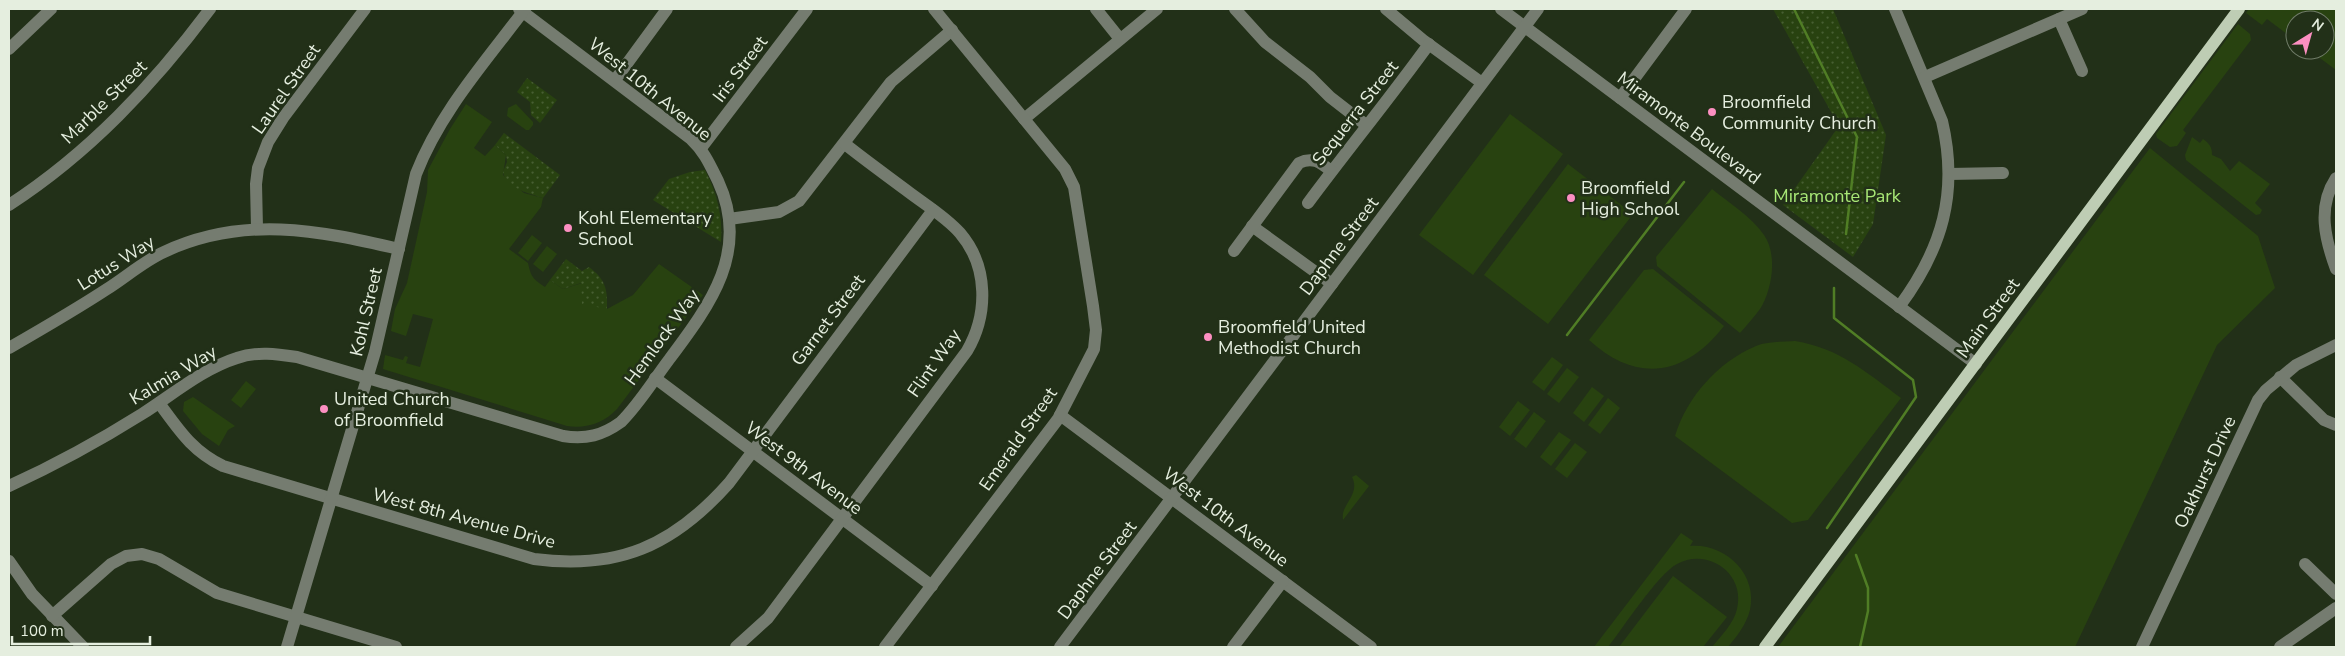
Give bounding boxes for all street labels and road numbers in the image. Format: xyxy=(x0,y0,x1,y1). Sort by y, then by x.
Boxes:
street label: Iris Street xyxy=(707,30,773,107)
street label: West 10th Avenue xyxy=(583,32,717,146)
street label: Laurel Street xyxy=(246,39,326,139)
street label: Marble Street xyxy=(56,55,153,149)
street label: Sequerra Street xyxy=(1306,55,1404,170)
street label: Miramonte Boulevard xyxy=(1612,66,1766,190)
street label: Daphne Street xyxy=(1294,191,1384,300)
street label: Lotus Way xyxy=(73,229,160,296)
street label: Kohl Street xyxy=(344,265,388,359)
street label: Garnet Street xyxy=(786,269,871,371)
street label: Main Street xyxy=(1951,273,2025,363)
street label: Hemlock Way xyxy=(619,283,705,390)
street label: Flint Way xyxy=(902,324,967,402)
street label: Kalmia Way xyxy=(125,339,222,410)
street label: Emerald Street xyxy=(974,382,1063,495)
street label: Oakhurst Drive xyxy=(2169,412,2241,532)
street label: West 9th Avenue xyxy=(740,416,868,520)
street label: West 10th Avenue xyxy=(1158,462,1294,572)
street label: West 8th Avenue Drive xyxy=(370,482,558,554)
street label: Daphne Street xyxy=(1052,515,1142,624)

